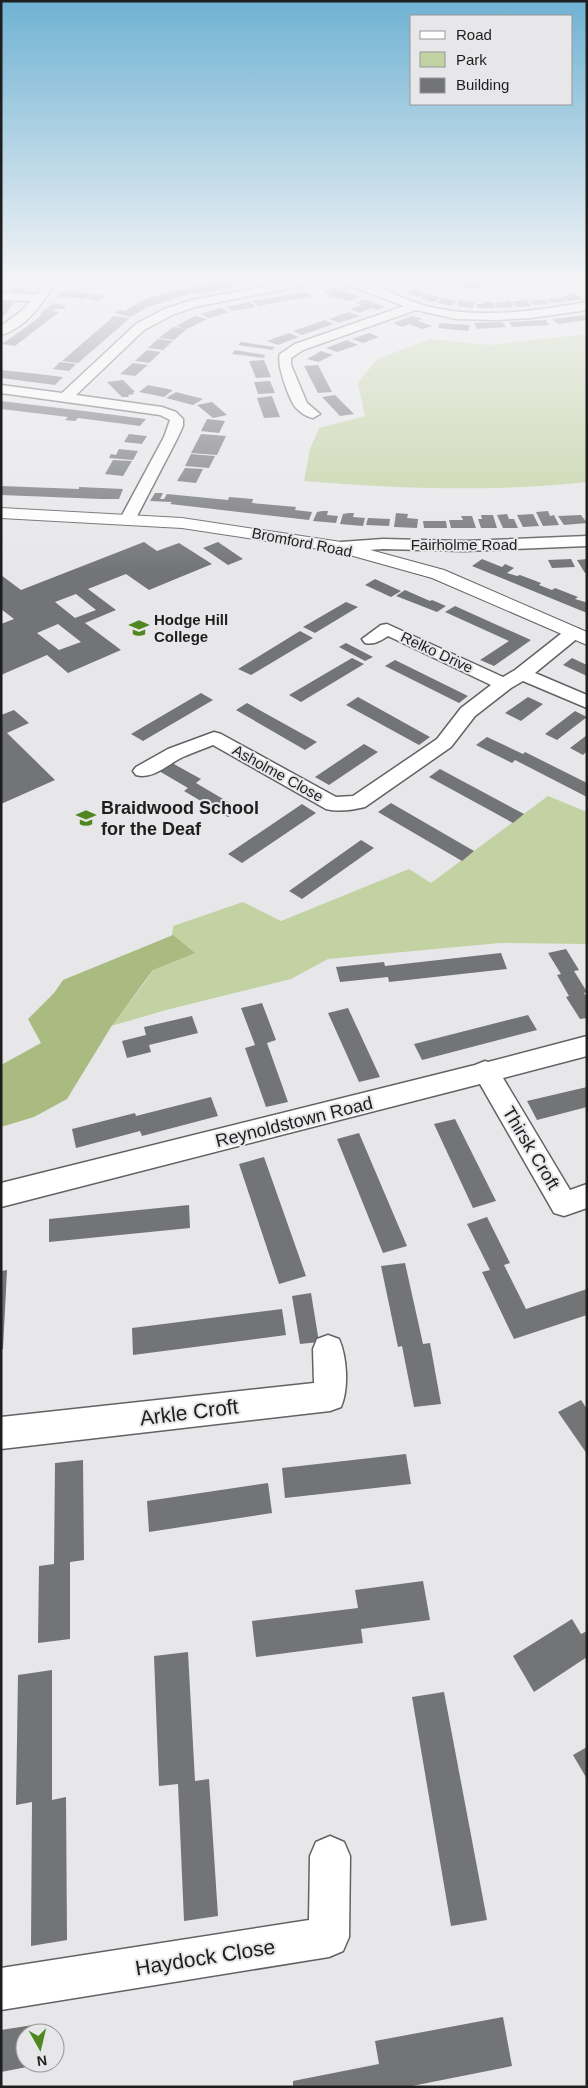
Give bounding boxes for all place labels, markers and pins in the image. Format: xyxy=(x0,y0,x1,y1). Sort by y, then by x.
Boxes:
place label: Hodge Hill College xyxy=(154,611,228,645)
school or university icon: Hodge Hill College xyxy=(128,617,150,639)
place label: Braidwood School for the Deaf xyxy=(101,798,259,839)
school or university icon: Braidwood School for the Deaf xyxy=(75,807,97,829)

